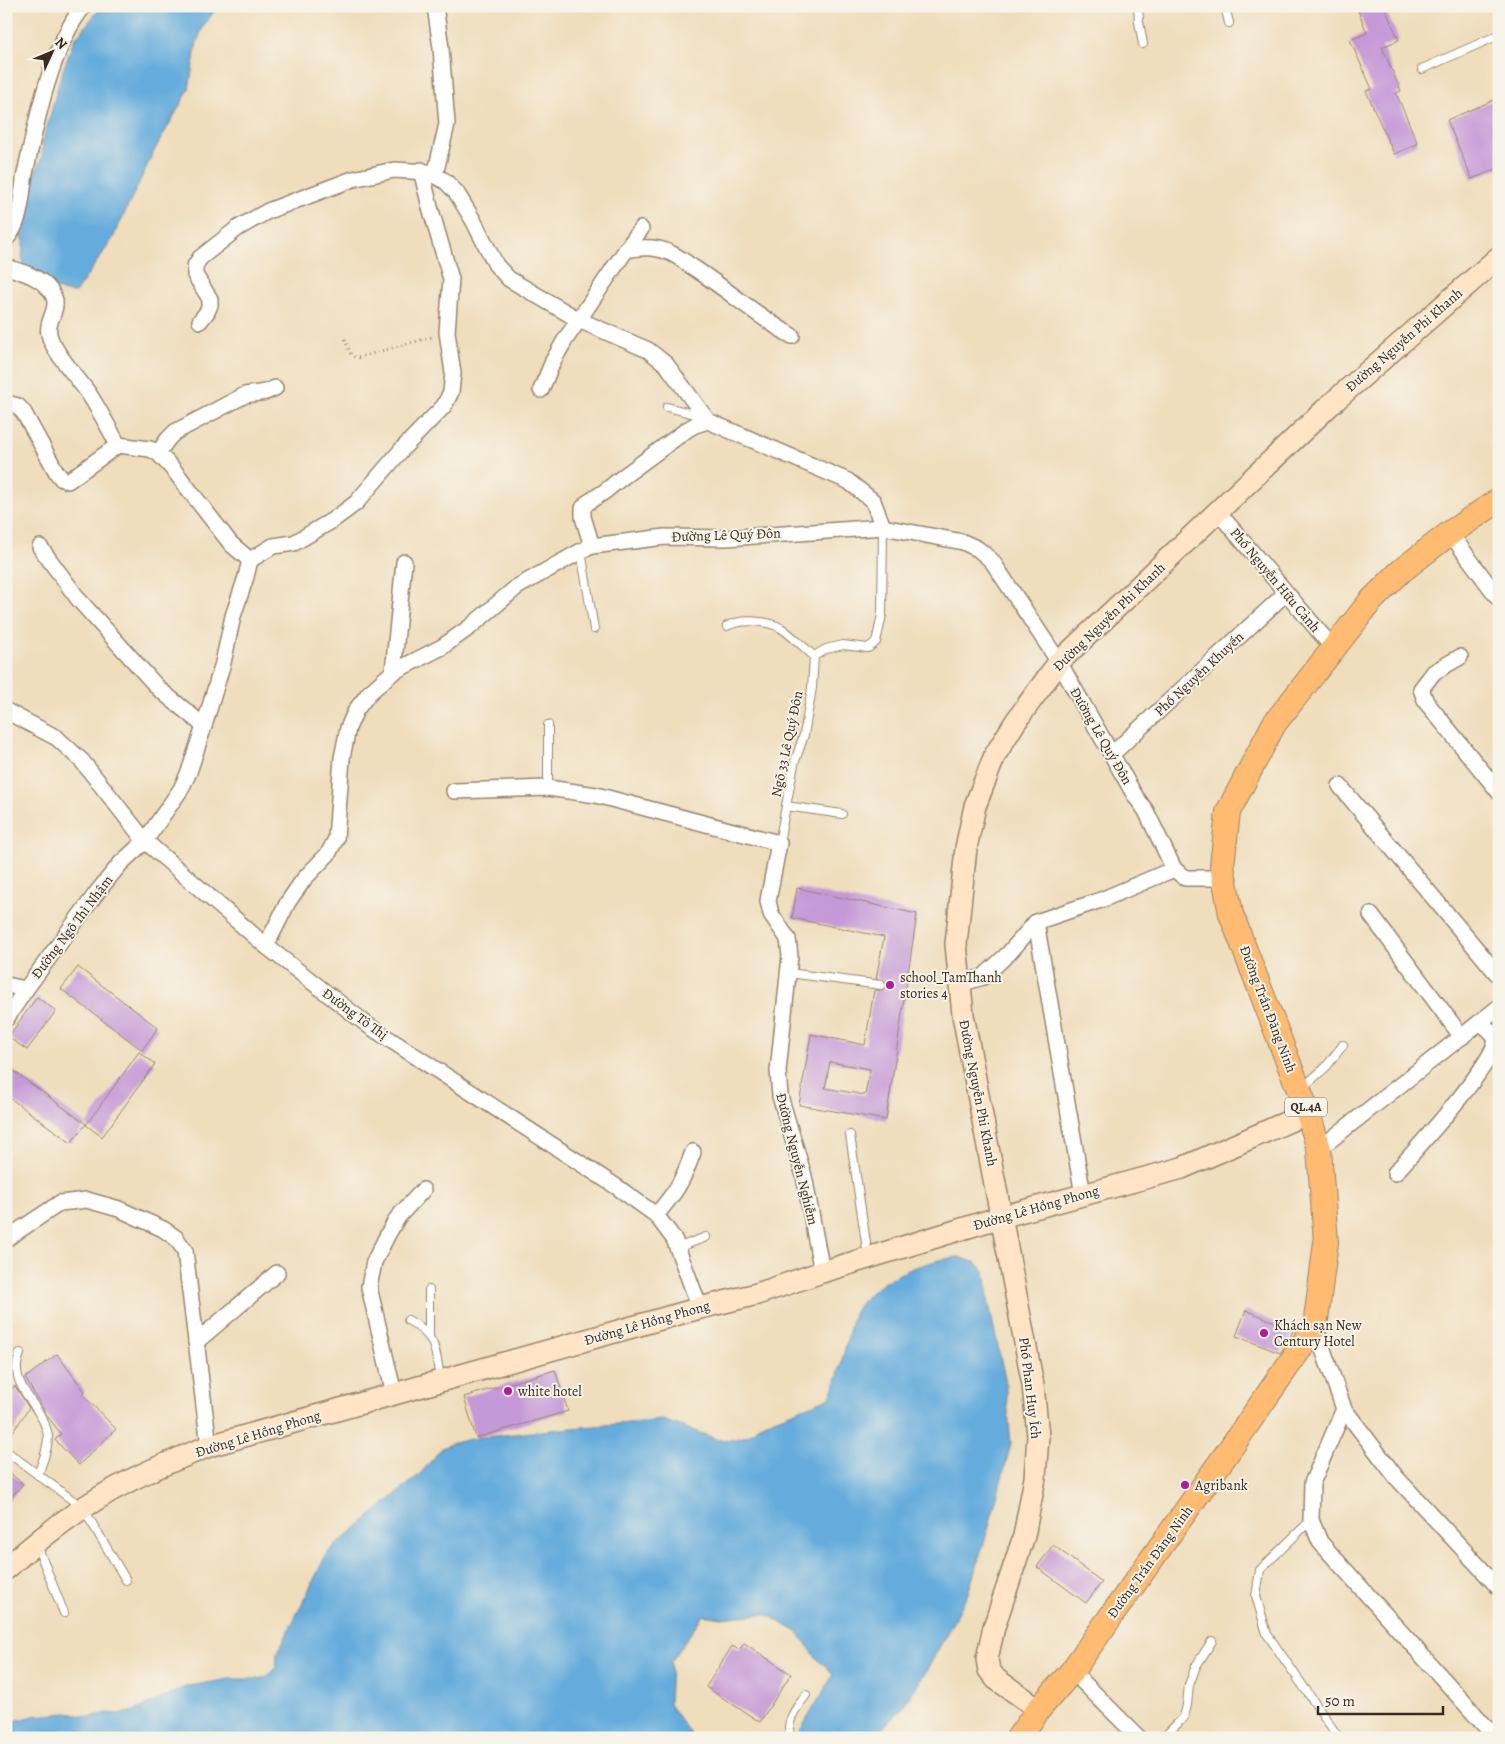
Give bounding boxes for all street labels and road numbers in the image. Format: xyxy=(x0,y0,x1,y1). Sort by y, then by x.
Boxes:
street label: Đường Nguyễn Phi Khanh xyxy=(1341,283,1467,396)
street label: Đường Lê Quý Đôn xyxy=(671,524,781,546)
street label: Phố Nguyễn Hữu Cảnh xyxy=(1226,524,1325,637)
street label: Đường Nguyễn Phi Khanh xyxy=(1049,558,1170,676)
street label: Phố Nguyễn Khuyến xyxy=(1150,627,1248,720)
street label: Đường Lê Quý Đôn xyxy=(1065,684,1137,788)
street label: Ngõ 33 Lê Quý Đôn xyxy=(766,689,808,799)
street label: Đường Ngô Thì Nhậm xyxy=(27,871,117,983)
street label: Đường Trần Đăng Ninh xyxy=(1235,943,1301,1076)
street label: Đường Tô Thị xyxy=(318,984,392,1044)
street label: Đường Nguyễn Phi Khanh xyxy=(954,1018,1002,1169)
street label: Đường Nguyễn Nghiễm xyxy=(771,1091,823,1227)
road number: QL.4A xyxy=(1285,1098,1327,1116)
street label: Đường Lê Hồng Phong xyxy=(971,1181,1101,1235)
street label: Đường Lê Hồng Phong xyxy=(582,1296,712,1350)
street label: Phố Phan Huy Ích xyxy=(1014,1336,1046,1441)
street label: Đường Lê Hồng Phong xyxy=(193,1406,323,1462)
street label: Đường Trần Đăng Ninh xyxy=(1103,1501,1198,1622)

